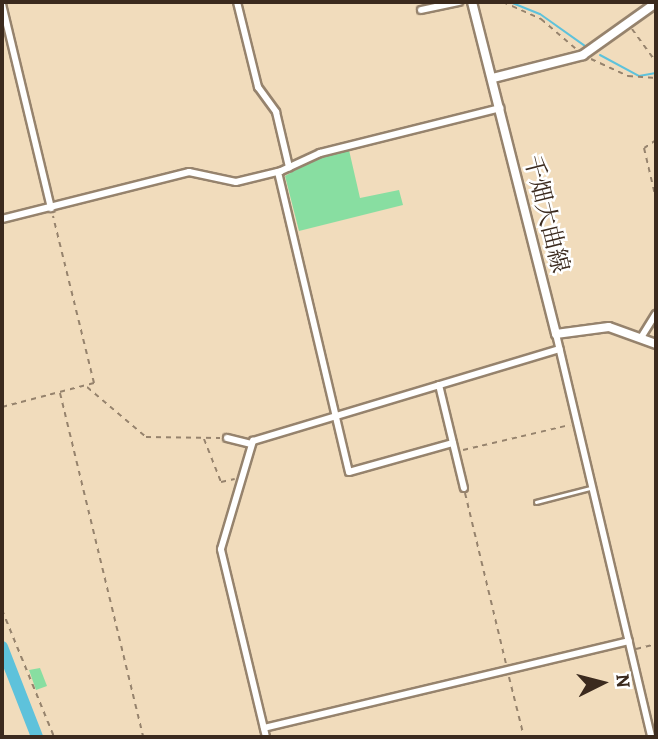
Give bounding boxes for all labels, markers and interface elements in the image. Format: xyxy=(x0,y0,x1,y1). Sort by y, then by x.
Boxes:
street label: 千畑大曲線 xyxy=(518,152,574,276)
north arrow xyxy=(567,648,637,718)
text: N xyxy=(609,673,637,689)

